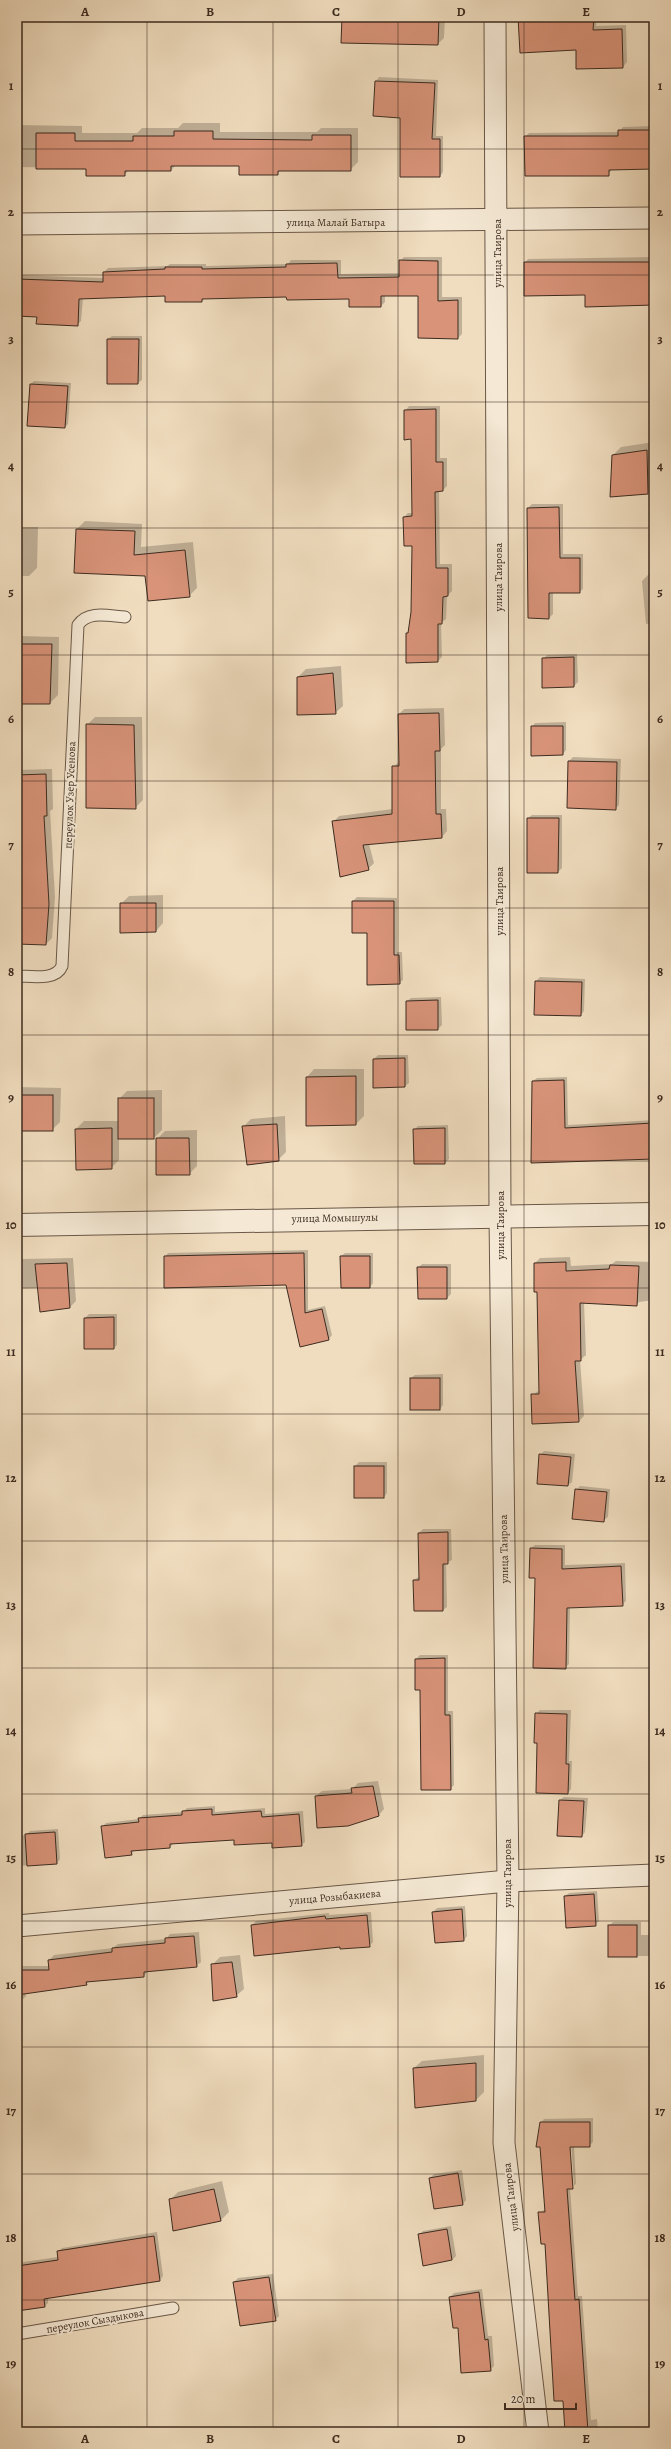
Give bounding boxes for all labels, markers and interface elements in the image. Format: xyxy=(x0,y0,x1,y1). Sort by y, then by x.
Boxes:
text: A xyxy=(80,3,90,20)
text: B xyxy=(206,3,214,20)
text: C xyxy=(332,3,340,20)
text: D xyxy=(456,3,466,20)
text: E xyxy=(582,3,590,20)
text: 1 xyxy=(9,77,14,94)
text: 1 xyxy=(658,77,663,94)
text: 2 xyxy=(8,203,15,220)
text: 2 xyxy=(657,203,664,220)
street label: улица Малай Батыра xyxy=(286,215,386,230)
street label: улица Таирова xyxy=(490,218,505,288)
text: 3 xyxy=(8,330,14,347)
text: 3 xyxy=(657,330,663,347)
text: 4 xyxy=(8,457,14,474)
text: 4 xyxy=(657,457,663,474)
street label: улица Таирова xyxy=(491,542,506,612)
text: 5 xyxy=(8,583,14,600)
text: 5 xyxy=(657,583,663,600)
text: 6 xyxy=(8,710,14,727)
text: 6 xyxy=(657,710,663,727)
street label: переулок Узер Усенова xyxy=(61,740,79,849)
text: 7 xyxy=(8,836,14,853)
text: 7 xyxy=(657,836,663,853)
street label: улица Таирова xyxy=(492,866,507,936)
text: 8 xyxy=(8,963,14,980)
text: 8 xyxy=(657,963,663,980)
text: 9 xyxy=(8,1089,14,1106)
text: 9 xyxy=(657,1089,663,1106)
street label: улица Таирова xyxy=(493,1190,508,1260)
street label: улица Момышулы xyxy=(291,1210,378,1226)
text: 10 xyxy=(5,1216,17,1233)
text: 10 xyxy=(654,1216,666,1233)
text: 11 xyxy=(6,1343,16,1360)
text: 11 xyxy=(655,1343,665,1360)
text: 12 xyxy=(6,1469,17,1486)
text: 12 xyxy=(655,1469,666,1486)
street label: улица Таирова xyxy=(496,1514,512,1585)
text: 13 xyxy=(6,1596,17,1613)
text: 13 xyxy=(655,1596,666,1613)
text: 14 xyxy=(6,1722,16,1739)
text: 14 xyxy=(655,1722,665,1739)
street label: улица Таирова xyxy=(500,1838,515,1908)
text: 15 xyxy=(6,1849,17,1866)
text: 15 xyxy=(655,1849,666,1866)
street label: улица Розыбакиева xyxy=(288,1885,382,1909)
text: 16 xyxy=(6,1976,16,1993)
text: 16 xyxy=(655,1976,665,1993)
text: 17 xyxy=(6,2102,17,2119)
text: 17 xyxy=(655,2102,666,2119)
street label: улица Таирова xyxy=(499,2161,523,2233)
text: 18 xyxy=(6,2229,16,2246)
text: 18 xyxy=(655,2229,665,2246)
street label: переулок Сыздыкова xyxy=(45,2305,146,2337)
text: 19 xyxy=(6,2355,16,2372)
text: 19 xyxy=(655,2355,665,2372)
scale bar xyxy=(505,2385,576,2411)
text: 20 m xyxy=(511,2391,535,2407)
text: A xyxy=(80,2430,90,2447)
text: B xyxy=(206,2430,214,2447)
text: C xyxy=(332,2430,340,2447)
text: D xyxy=(456,2430,466,2447)
text: E xyxy=(582,2430,590,2447)

